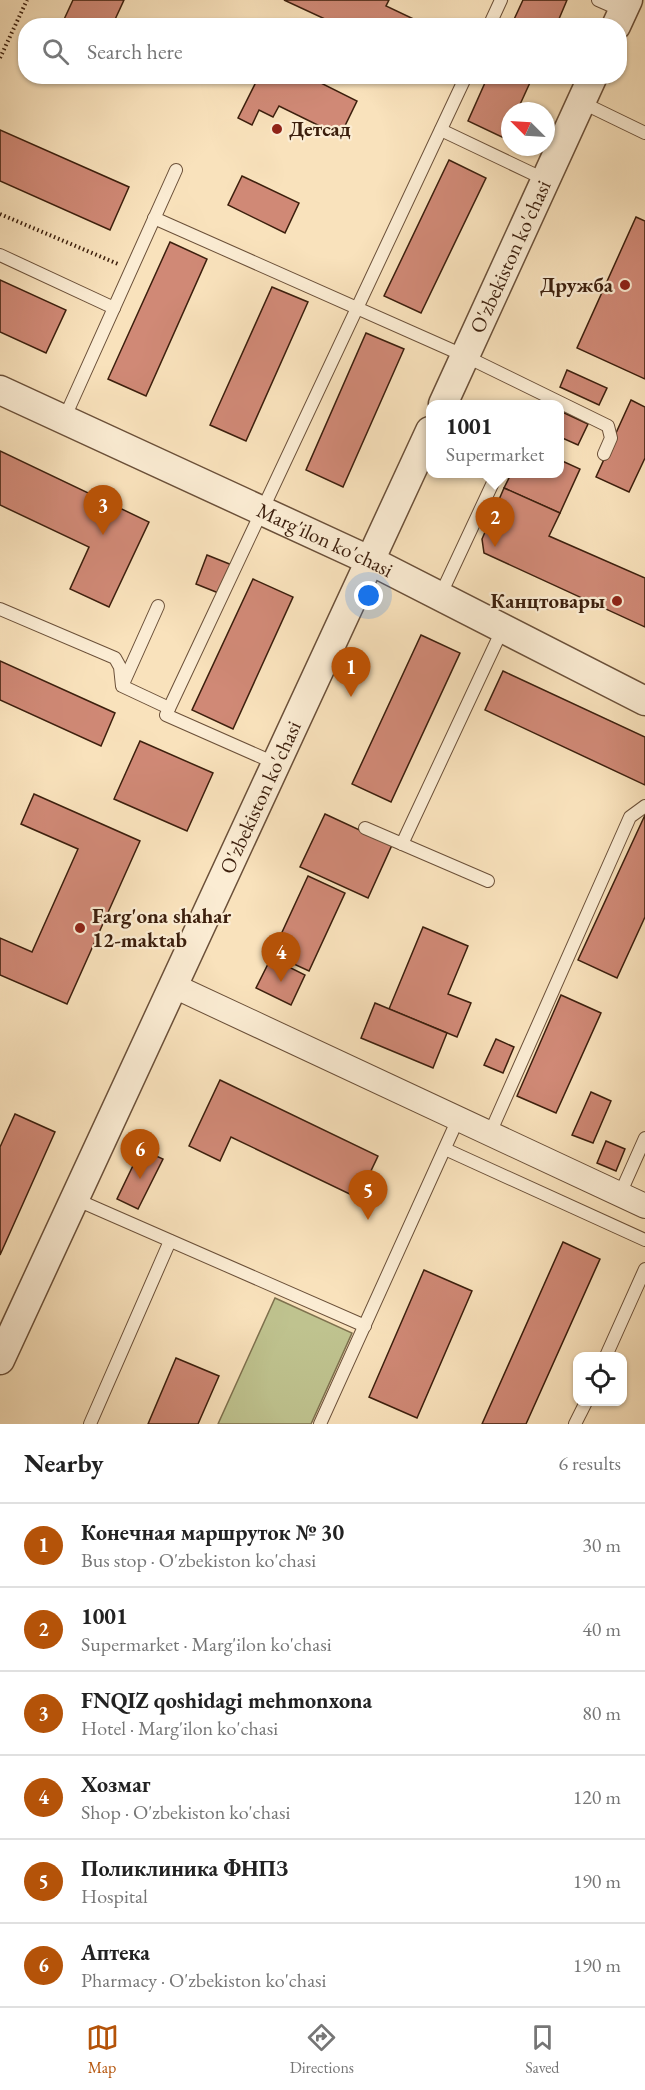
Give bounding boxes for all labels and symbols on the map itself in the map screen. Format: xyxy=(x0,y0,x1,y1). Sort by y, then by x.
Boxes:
north arrow xyxy=(501,102,555,156)
place label: Детсад xyxy=(289,115,351,142)
marker: Детсад xyxy=(270,122,284,136)
street label: O'zbekiston ko'chasi xyxy=(463,176,557,337)
place label: Дружба xyxy=(540,271,614,298)
marker: Дружба xyxy=(618,278,632,292)
pin: 3 xyxy=(84,486,122,535)
street label: Marg'ilon ko'chasi xyxy=(253,496,398,583)
pin: 2 xyxy=(476,498,514,547)
your location xyxy=(354,581,383,610)
place label: Канцтовары xyxy=(491,587,605,614)
marker: Канцтовары xyxy=(610,594,624,608)
pin: 1 xyxy=(332,648,370,697)
street label: O'zbekiston ko'chasi xyxy=(213,716,307,878)
place label: Farg'ona shahar 12-maktab xyxy=(92,902,231,953)
marker: Farg'ona shahar 12-maktab xyxy=(73,921,87,935)
pin: 4 xyxy=(262,932,300,982)
pin: 6 xyxy=(120,1130,160,1179)
pin: 5 xyxy=(348,1170,388,1220)

